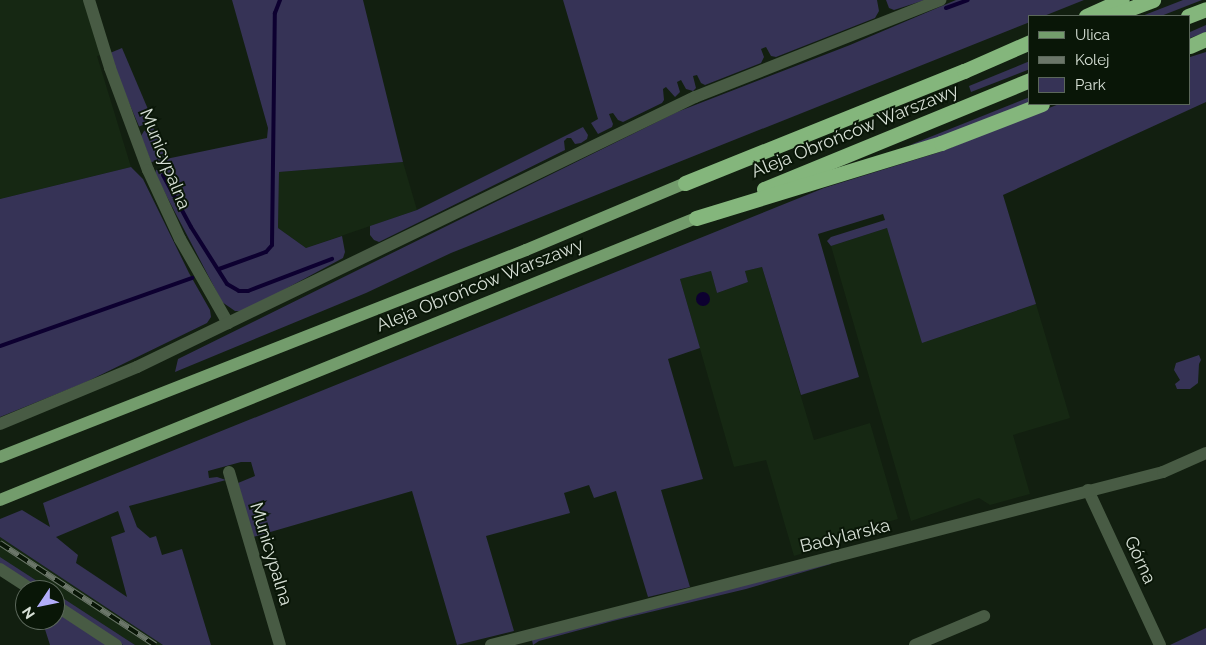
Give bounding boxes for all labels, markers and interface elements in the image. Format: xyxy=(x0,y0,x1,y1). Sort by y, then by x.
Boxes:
legend xyxy=(1028,15,1191,105)
text: Ulica xyxy=(1075,26,1110,44)
text: Kolej xyxy=(1075,51,1109,69)
text: Park xyxy=(1075,76,1106,94)
street label: Aleja Obrońców Warszawy xyxy=(748,79,962,183)
street label: Municypalna xyxy=(135,106,195,212)
street label: Aleja Obrońców Warszawy xyxy=(373,233,587,337)
street label: Municypalna xyxy=(245,500,297,608)
street label: Badylarska xyxy=(798,514,892,558)
street label: Górna xyxy=(1120,533,1160,587)
north arrow xyxy=(15,580,65,630)
text: N xyxy=(19,604,38,622)

